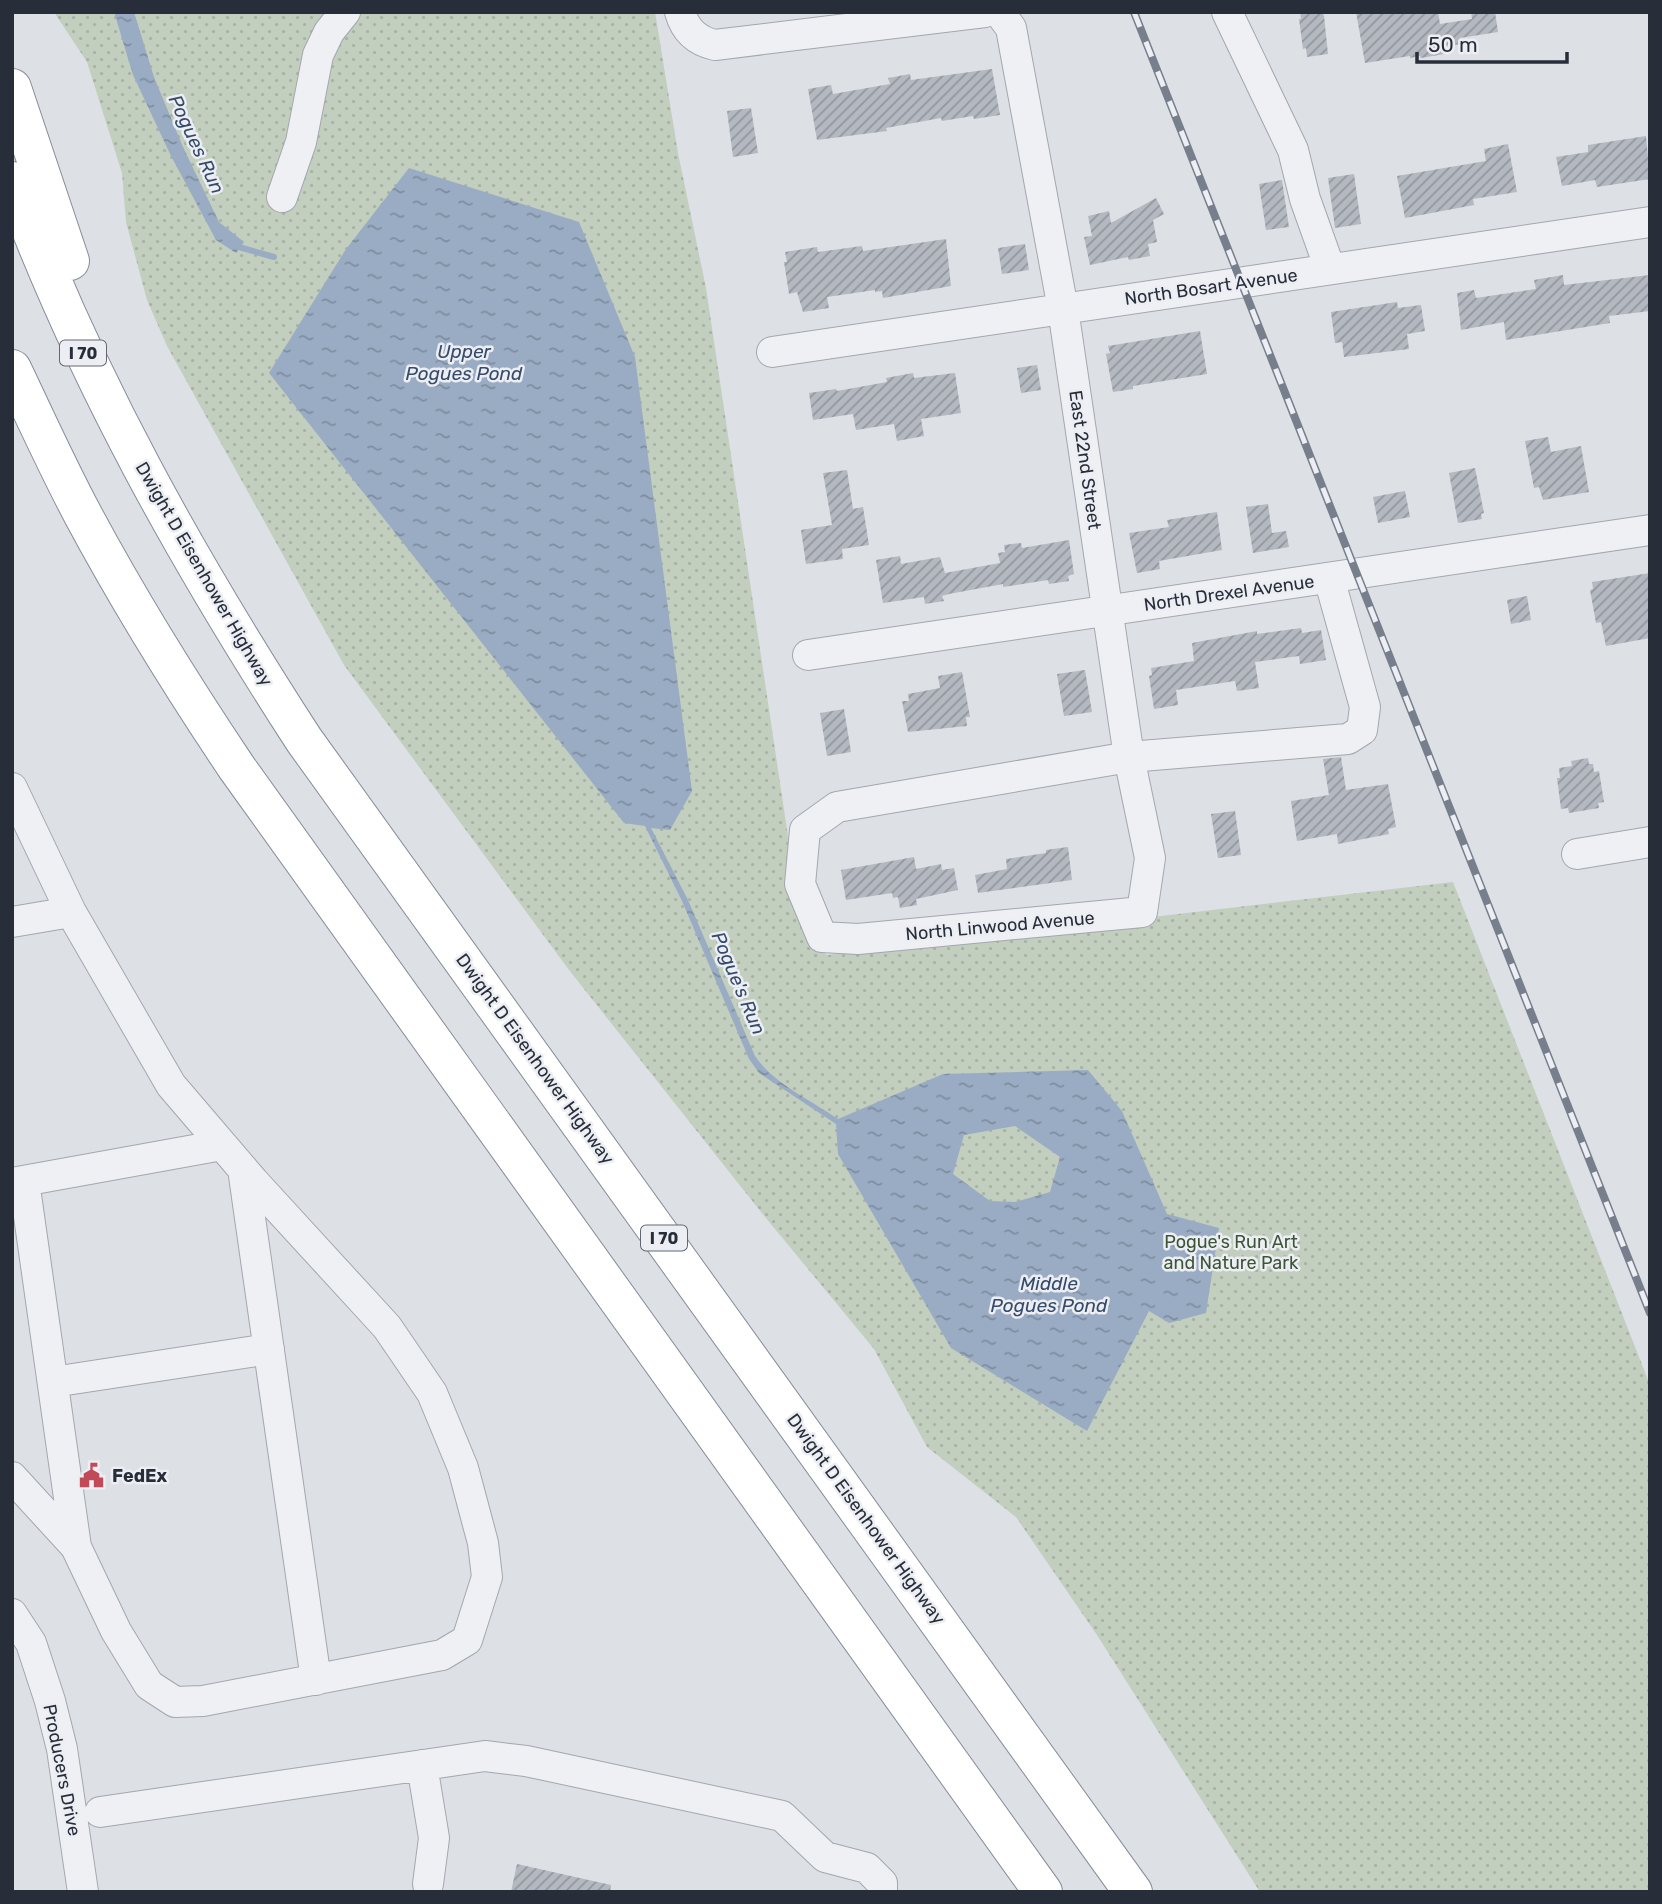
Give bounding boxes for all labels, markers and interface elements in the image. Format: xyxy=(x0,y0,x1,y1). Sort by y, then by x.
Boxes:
scale bar xyxy=(1417,21,1568,65)
text: 50 m xyxy=(1428,32,1478,57)
water label: Pogues Run xyxy=(164,91,229,197)
street label: North Bosart Avenue xyxy=(1123,264,1299,310)
road number: I 70 xyxy=(60,340,106,366)
water label: Upper Pogues Pond xyxy=(406,340,523,385)
street label: East 22nd Street xyxy=(1064,389,1106,531)
street label: Dwight D Eisenhower Highway xyxy=(131,458,277,690)
street label: North Drexel Avenue xyxy=(1142,570,1316,616)
street label: North Linwood Avenue xyxy=(904,907,1096,945)
water label: Pogue's Run xyxy=(707,928,771,1038)
street label: Dwight D Eisenhower Highway xyxy=(451,949,619,1169)
road number: I 70 xyxy=(641,1226,687,1250)
park label: Pogue's Run Art and Nature Park xyxy=(1164,1231,1299,1274)
water label: Middle Pogues Pond xyxy=(991,1272,1108,1317)
street label: Dwight D Eisenhower Highway xyxy=(782,1409,950,1629)
public building icon: FedEx xyxy=(78,1462,106,1490)
place label: FedEx xyxy=(112,1465,168,1487)
street label: Producers Drive xyxy=(38,1702,86,1838)

